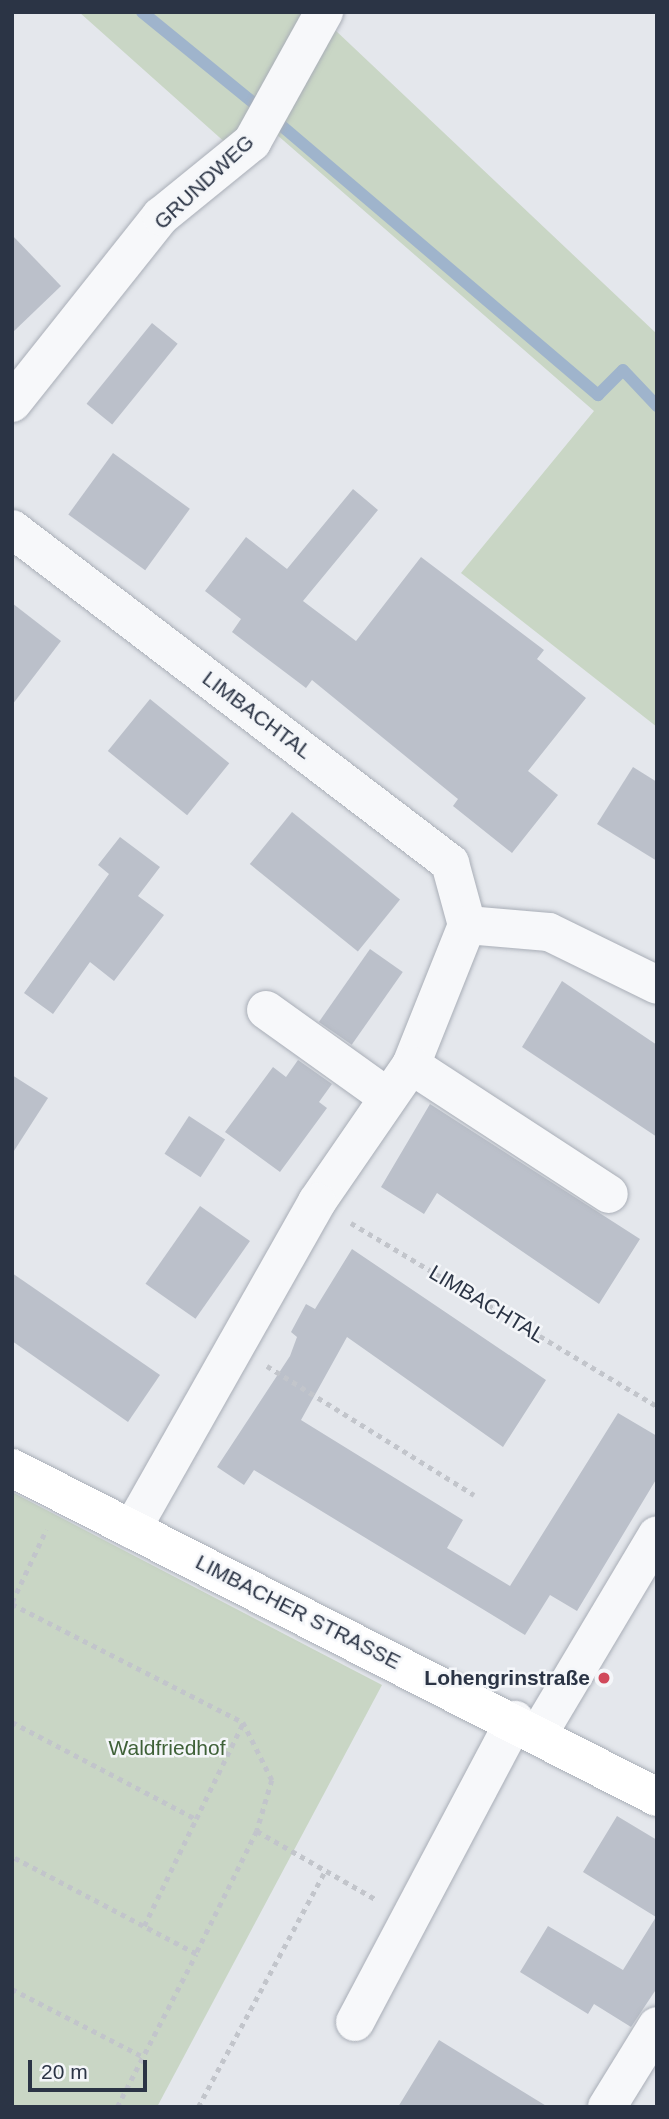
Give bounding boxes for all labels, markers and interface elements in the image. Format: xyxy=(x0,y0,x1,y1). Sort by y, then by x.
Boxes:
street label: GRUNDWEG xyxy=(149,129,259,235)
street label: LIMBACHTAL xyxy=(197,666,317,764)
street label: LIMBACHTAL xyxy=(425,1260,549,1348)
street label: LIMBACHER STRASSE xyxy=(191,1549,405,1675)
place label: Lohengrinstraße xyxy=(424,1665,590,1691)
marker: Lohengrinstraße xyxy=(596,1670,612,1686)
park label: Waldfriedhof xyxy=(108,1735,226,1761)
scale bar xyxy=(32,2046,150,2090)
text: 20 m xyxy=(41,2060,88,2083)

